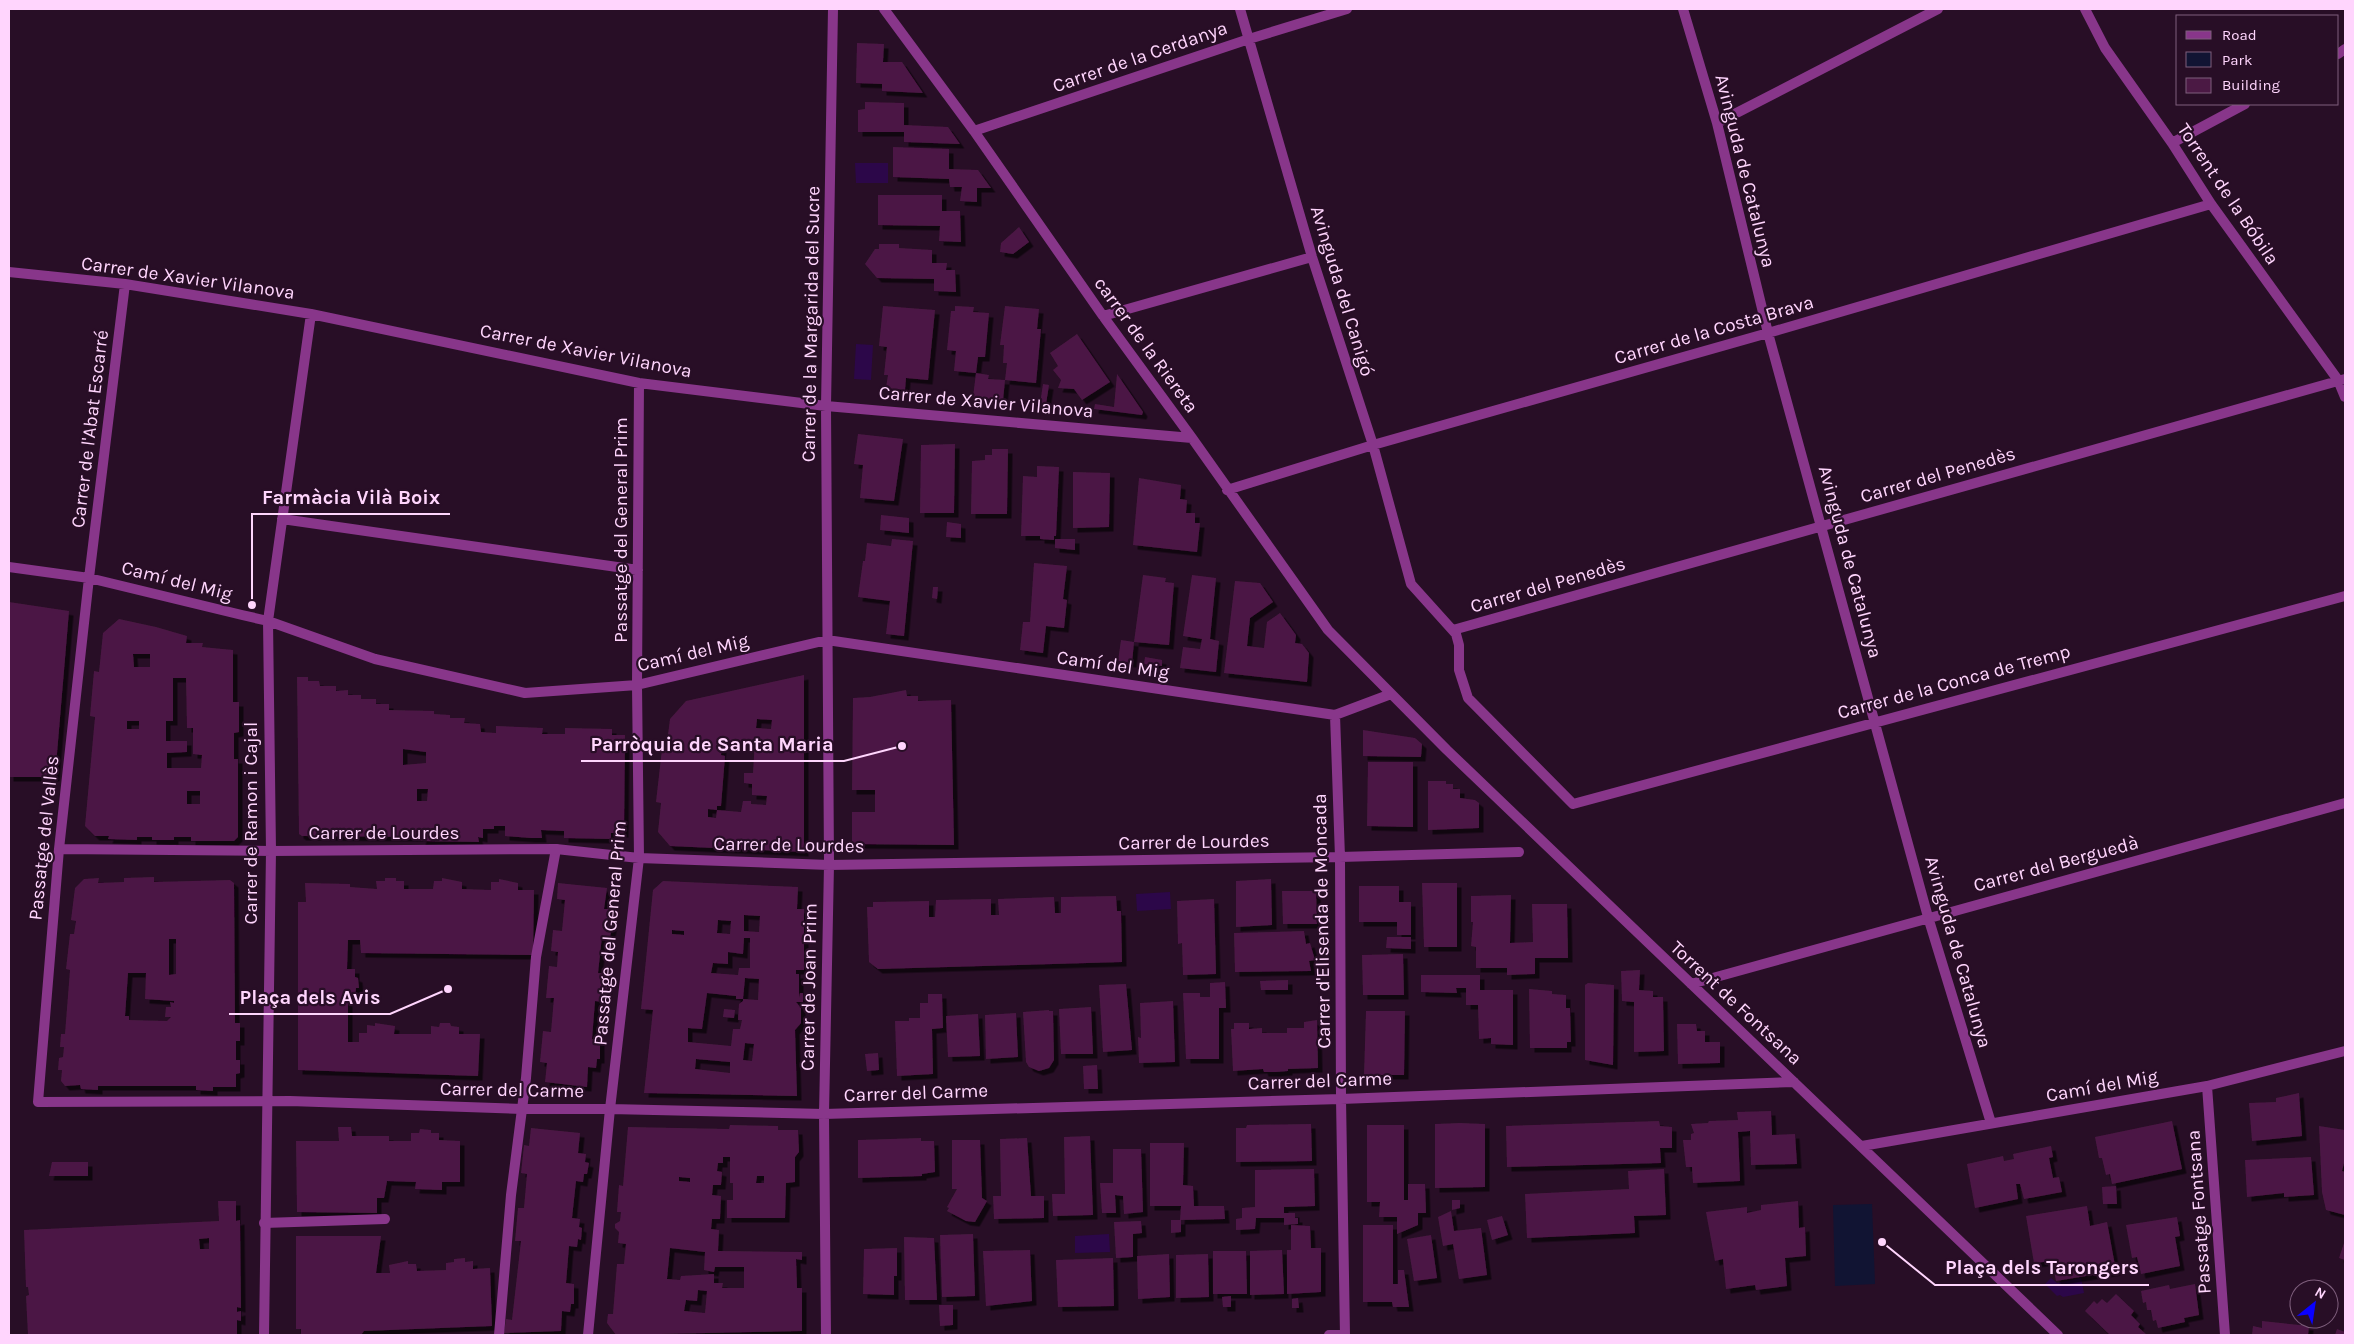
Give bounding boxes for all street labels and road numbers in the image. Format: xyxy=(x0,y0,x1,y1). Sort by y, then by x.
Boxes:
street label: Carrer de la Cerdanya xyxy=(1050,17,1230,97)
street label: Avinguda de Catalunya xyxy=(1710,72,1780,270)
street label: Torrent de la Bóbila xyxy=(2173,119,2283,269)
street label: Carrer de la Margarida del Sucre xyxy=(798,186,824,462)
street label: Avinguda del Canigó xyxy=(1306,203,1378,379)
street label: Carrer de Xavier Vilanova xyxy=(80,252,296,304)
street label: carrer de la Riereta xyxy=(1089,273,1203,417)
street label: Carrer de la Costa Brava xyxy=(1612,291,1816,369)
street label: Carrer de Xavier Vilanova xyxy=(478,320,694,382)
street label: Carrer de l'Abat Escarré xyxy=(67,329,113,529)
street label: Carrer de Xavier Vilanova xyxy=(878,382,1094,422)
street label: Passatge del General Prim xyxy=(610,417,632,643)
street label: Carrer del Penedès xyxy=(1858,442,2018,508)
street label: Avinguda de Catalunya xyxy=(1814,463,1886,661)
street label: Carrer del Penedès xyxy=(1468,552,1628,618)
street label: Camí del Mig xyxy=(119,557,235,605)
street label: Camí del Mig xyxy=(635,629,751,676)
street label: Carrer de la Conca de Tremp xyxy=(1835,640,2073,724)
street label: Camí del Mig xyxy=(1055,646,1171,684)
street label: Carrer de Ramon i Cajal xyxy=(240,722,262,924)
street label: Passatge del Vallès xyxy=(24,755,64,921)
street label: Carrer d'Elisenda de Moncada xyxy=(1309,793,1335,1049)
street label: Passatge del General Prim xyxy=(589,820,631,1046)
street label: Carrer de Lourdes xyxy=(308,822,460,844)
street label: Carrer de Lourdes xyxy=(1118,830,1270,854)
street label: Carrer del Berguedà xyxy=(1971,831,2141,897)
street label: Carrer de Lourdes xyxy=(713,833,865,857)
street label: Avinguda de Catalunya xyxy=(1920,854,1996,1050)
street label: Carrer de Joan Prim xyxy=(797,903,821,1071)
street label: Torrent de Fontsana xyxy=(1666,937,1806,1069)
street label: Camí del Mig xyxy=(2044,1065,2160,1107)
street label: Carrer del Carme xyxy=(1247,1067,1393,1095)
street label: Carrer del Carme xyxy=(440,1078,584,1102)
street label: Carrer del Carme xyxy=(843,1079,989,1107)
street label: Passatge Fontsana xyxy=(2182,1129,2216,1295)

